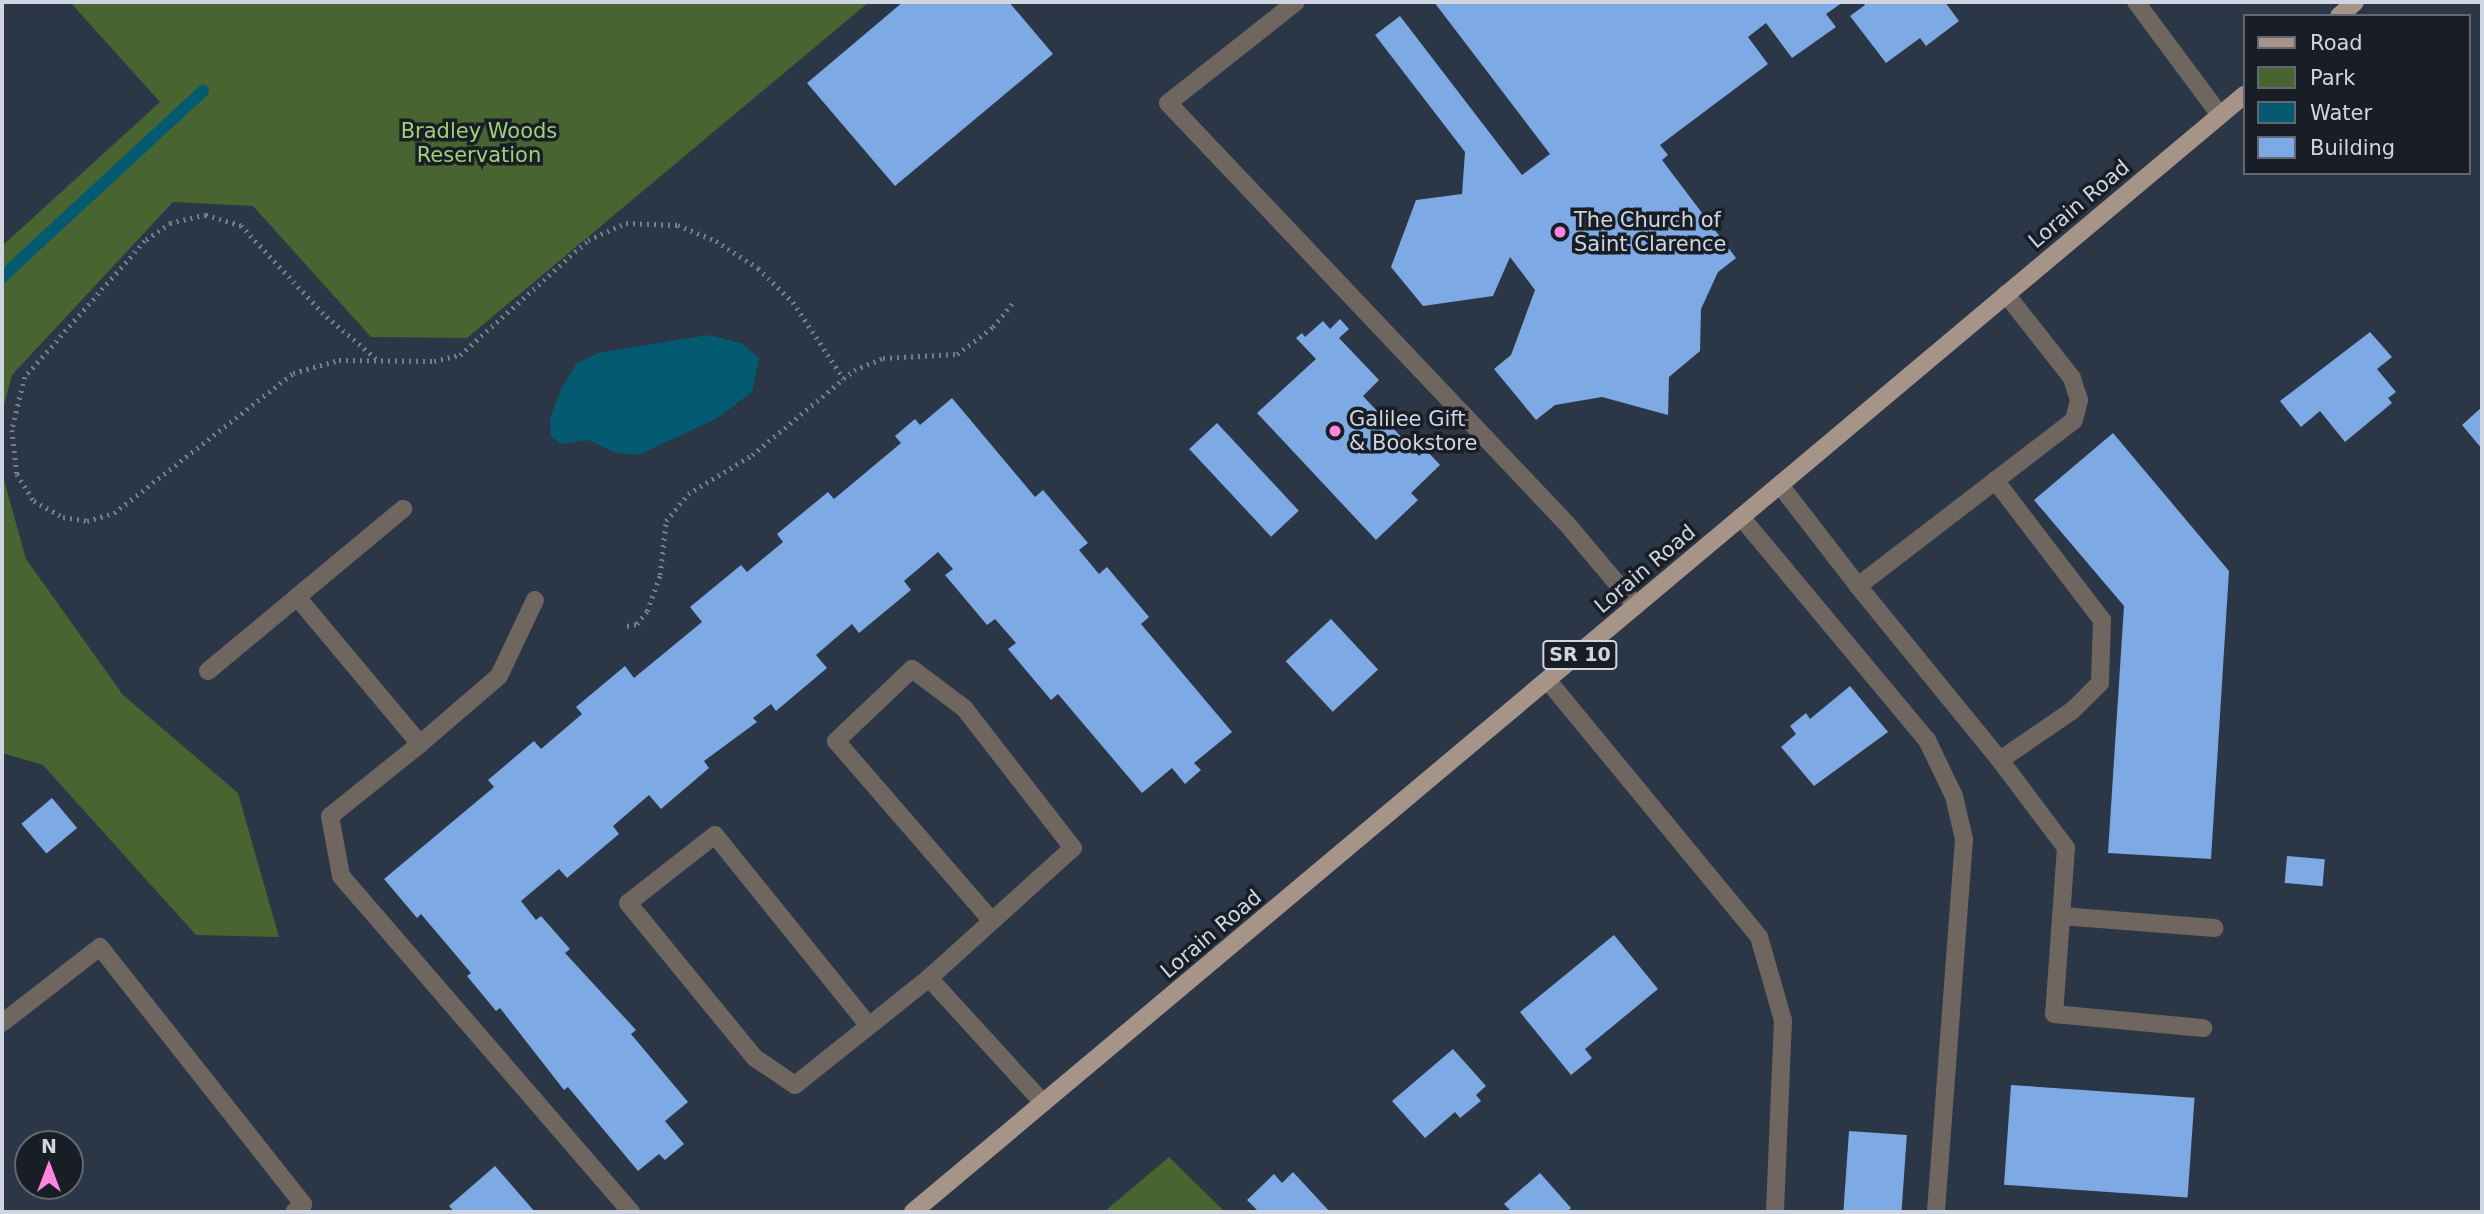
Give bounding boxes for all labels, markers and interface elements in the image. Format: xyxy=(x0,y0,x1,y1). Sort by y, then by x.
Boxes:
legend xyxy=(2242,14,2470,175)
text: Road xyxy=(2310,31,2363,55)
text: Park xyxy=(2310,66,2355,90)
text: Water xyxy=(2310,101,2372,125)
park label: Bradley Woods Reservation xyxy=(401,118,557,168)
text: Building xyxy=(2310,136,2395,160)
street label: Lorain Road xyxy=(2023,154,2135,254)
place label: The Church of Saint Clarence xyxy=(1574,207,1726,257)
marker: The Church of Saint Clarence xyxy=(1552,224,1568,240)
place label: Galilee Gift & Bookstore xyxy=(1349,406,1477,456)
marker: Galilee Gift & Bookstore xyxy=(1327,423,1343,439)
street label: Lorain Road xyxy=(1589,519,1701,619)
road number: SR 10 xyxy=(1542,640,1618,670)
street label: Lorain Road xyxy=(1155,884,1267,984)
north arrow xyxy=(14,1130,84,1200)
text: N xyxy=(41,1135,57,1157)

